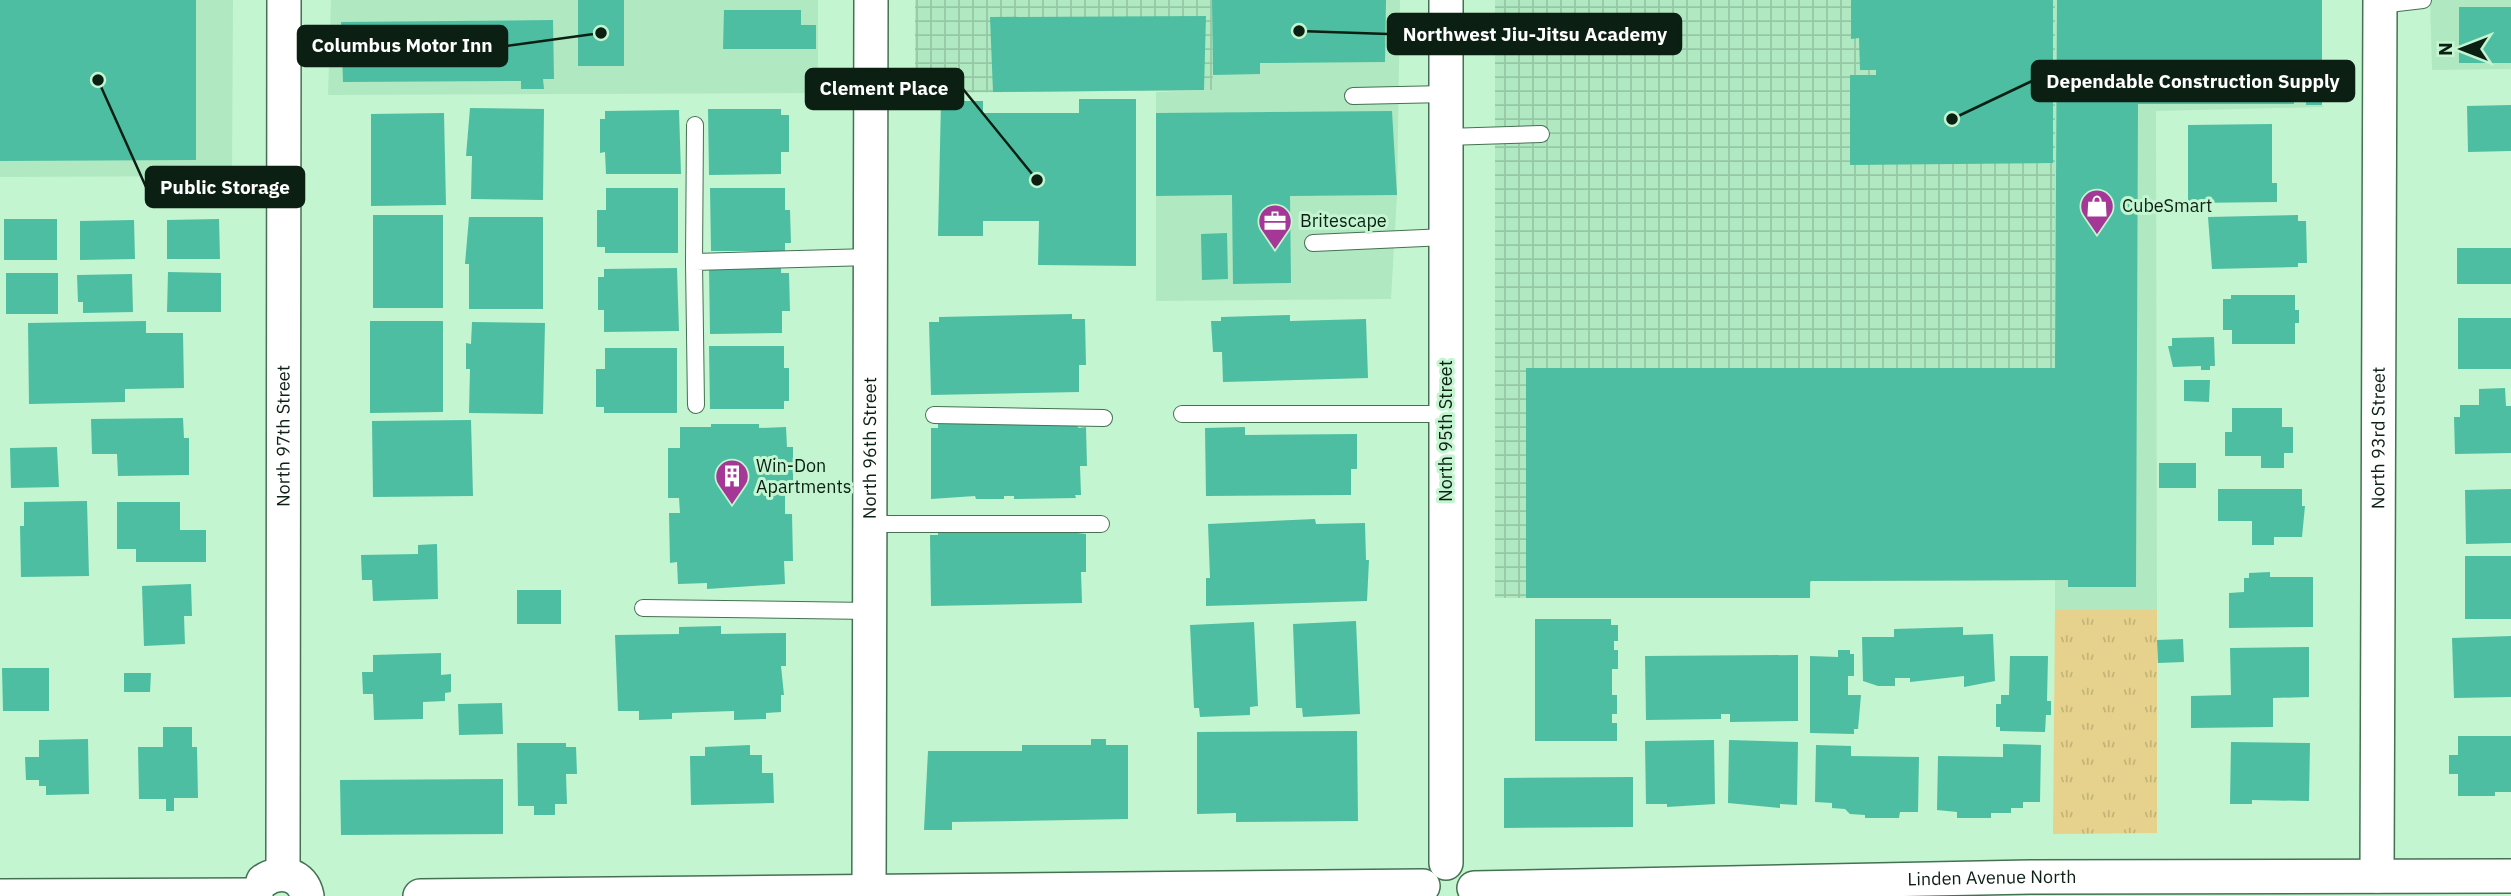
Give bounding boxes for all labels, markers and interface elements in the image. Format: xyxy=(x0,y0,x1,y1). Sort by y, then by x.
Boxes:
callout: Northwest Jiu-Jitsu Academy xyxy=(1388,14,1681,54)
north arrow xyxy=(2427,14,2497,84)
text: Northwest Jiu-Jitsu Academy xyxy=(1403,22,1668,46)
callout: Columbus Motor Inn xyxy=(298,26,507,66)
text: Columbus Motor Inn xyxy=(311,33,493,57)
text: N xyxy=(2433,42,2457,56)
callout: Dependable Construction Supply xyxy=(2032,61,2354,101)
callout: Clement Place xyxy=(806,69,963,109)
text: Dependable Construction Supply xyxy=(2046,69,2341,93)
text: Clement Place xyxy=(820,76,949,100)
callout: Public Storage xyxy=(146,167,304,207)
text: Public Storage xyxy=(160,175,290,199)
shop icon: CubeSmart xyxy=(2078,187,2116,236)
place label: CubeSmart xyxy=(2122,194,2212,217)
office icon: Britescape xyxy=(1256,202,1294,251)
place label: Britescape xyxy=(1300,209,1387,232)
street label: North 95th Street xyxy=(1434,360,1457,502)
street label: North 97th Street xyxy=(271,365,295,507)
street label: North 93rd Street xyxy=(2366,367,2390,509)
street label: North 96th Street xyxy=(858,377,881,519)
place label: Win-Don Apartments xyxy=(756,454,852,498)
building icon: Win-Don Apartments xyxy=(713,457,751,506)
street label: Linden Avenue North xyxy=(1907,865,2076,890)

